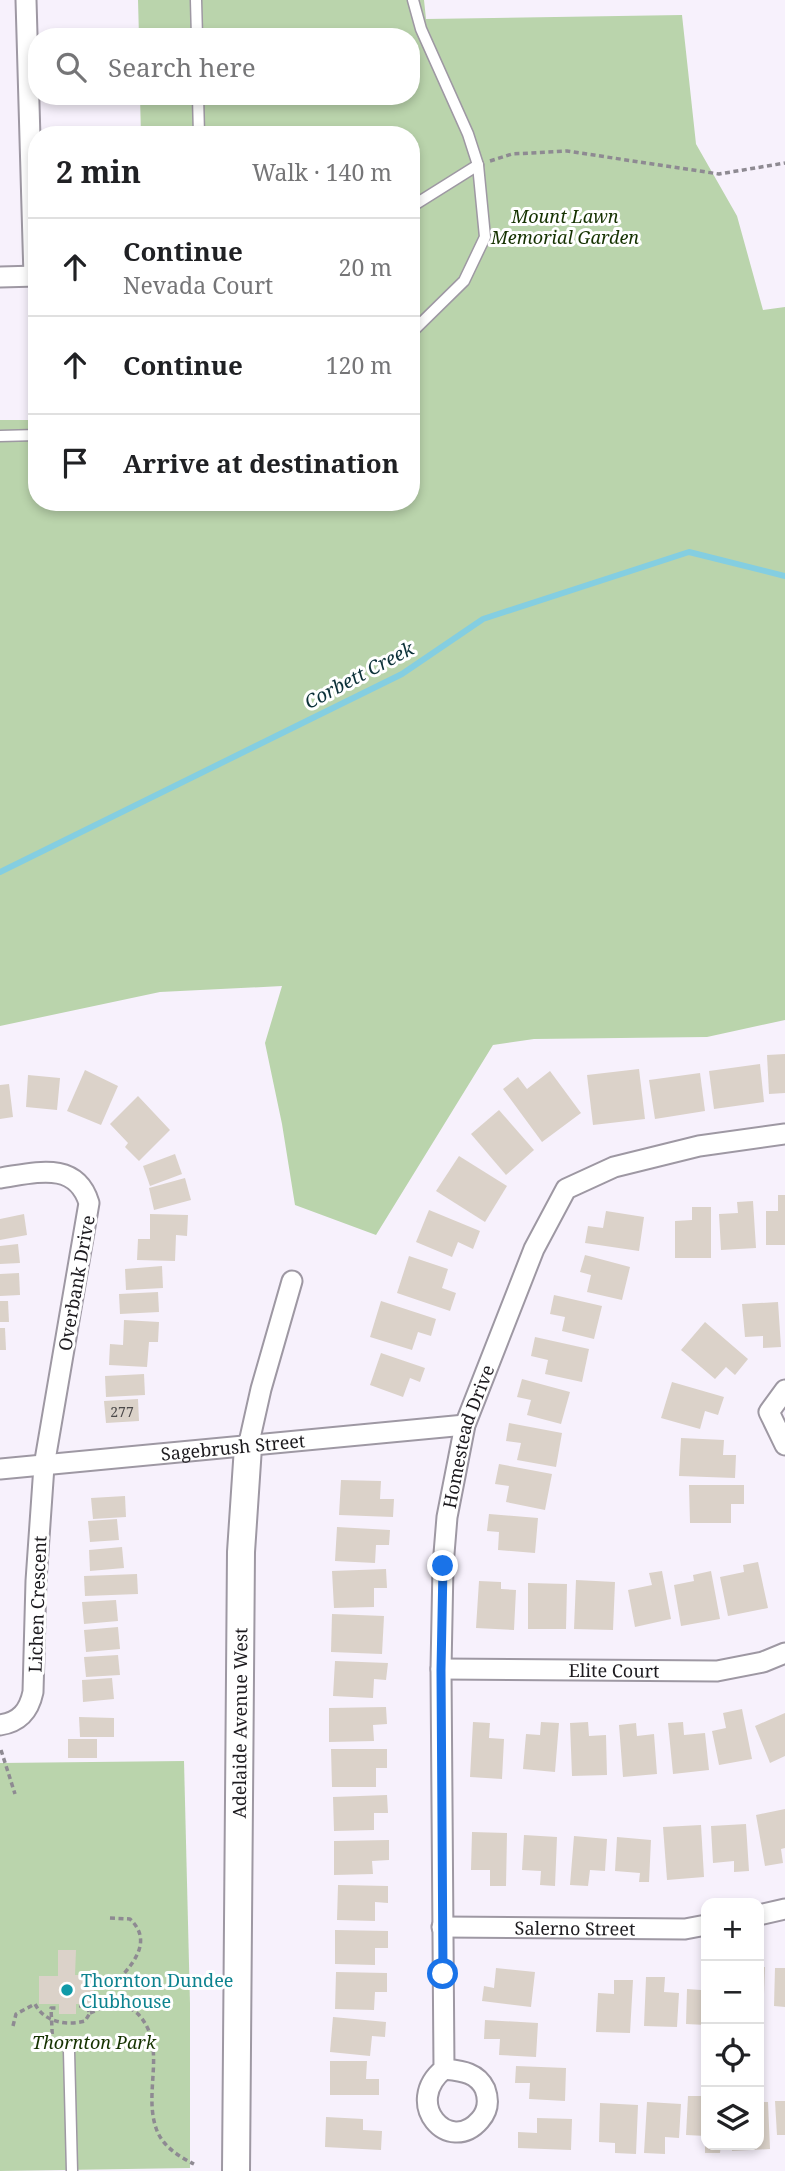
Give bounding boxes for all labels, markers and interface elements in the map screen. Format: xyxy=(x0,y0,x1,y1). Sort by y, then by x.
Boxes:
search box xyxy=(28,28,420,105)
icon: search xyxy=(52,48,90,86)
text: Search here xyxy=(108,49,256,85)
text: 2 min xyxy=(56,151,141,192)
text: Walk · 140 m xyxy=(252,156,392,188)
park label: Mount Lawn Memorial Garden xyxy=(490,204,639,249)
text: Continue xyxy=(123,233,243,269)
icon: ahead xyxy=(56,248,94,286)
text: 20 m xyxy=(339,251,392,283)
text: Nevada Court xyxy=(123,269,273,301)
icon: ahead xyxy=(56,346,94,384)
text: Continue xyxy=(123,347,243,383)
text: 120 m xyxy=(326,349,392,381)
icon: arrive xyxy=(56,444,94,482)
text: Arrive at destination xyxy=(123,445,399,481)
water label: Corbett Creek xyxy=(300,635,419,715)
street label: Overbank Drive xyxy=(52,1213,100,1353)
street label: Homestead Drive xyxy=(437,1361,500,1510)
house number: 277 xyxy=(110,1402,134,1421)
street label: Sagebrush Street xyxy=(160,1428,306,1466)
street label: Lichen Crescent xyxy=(23,1535,51,1673)
route end xyxy=(427,1550,458,1581)
street label: Adelaide Avenue West xyxy=(227,1627,252,1819)
street label: Elite Court xyxy=(568,1658,660,1683)
map controls xyxy=(701,1898,764,2150)
button: + xyxy=(701,1898,764,1961)
street label: Salerno Street xyxy=(515,1916,635,1941)
route start xyxy=(427,1958,458,1989)
button: − xyxy=(701,1961,764,2024)
place label: Thornton Dundee Clubhouse xyxy=(81,1968,233,2013)
marker: Thornton Dundee Clubhouse xyxy=(59,1982,75,1998)
button: locate xyxy=(701,2024,764,2087)
park label: Thornton Park xyxy=(32,2030,157,2054)
button: layers xyxy=(701,2087,764,2150)

